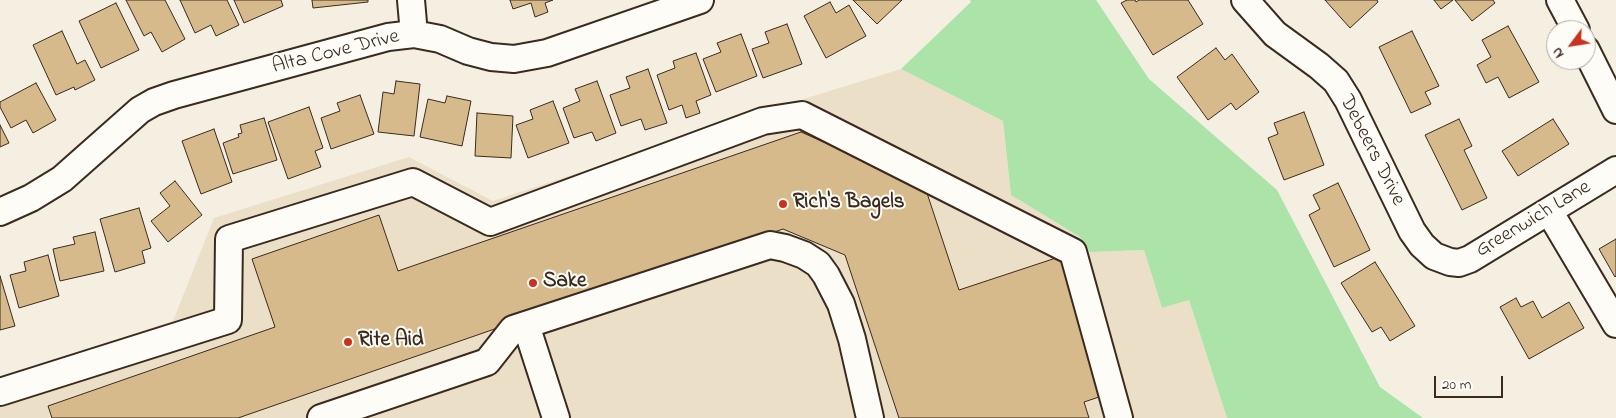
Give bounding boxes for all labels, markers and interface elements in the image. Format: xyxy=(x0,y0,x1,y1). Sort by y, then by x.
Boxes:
north arrow xyxy=(1546,20,1596,70)
street label: Alta Cove Drive xyxy=(270,25,402,81)
text: N xyxy=(1547,43,1570,62)
street label: Debeers Drive xyxy=(1332,91,1410,211)
street label: Greenwich Lane xyxy=(1472,176,1596,264)
place label: Rich's Bagels xyxy=(793,191,904,217)
marker: Rich's Bagels xyxy=(777,198,789,210)
place label: Sake xyxy=(543,270,586,296)
marker: Sake xyxy=(527,277,539,289)
place label: Rite Aid xyxy=(358,329,424,355)
marker: Rite Aid xyxy=(342,336,354,348)
scale bar xyxy=(1436,366,1505,398)
text: 20 m xyxy=(1442,374,1471,396)

